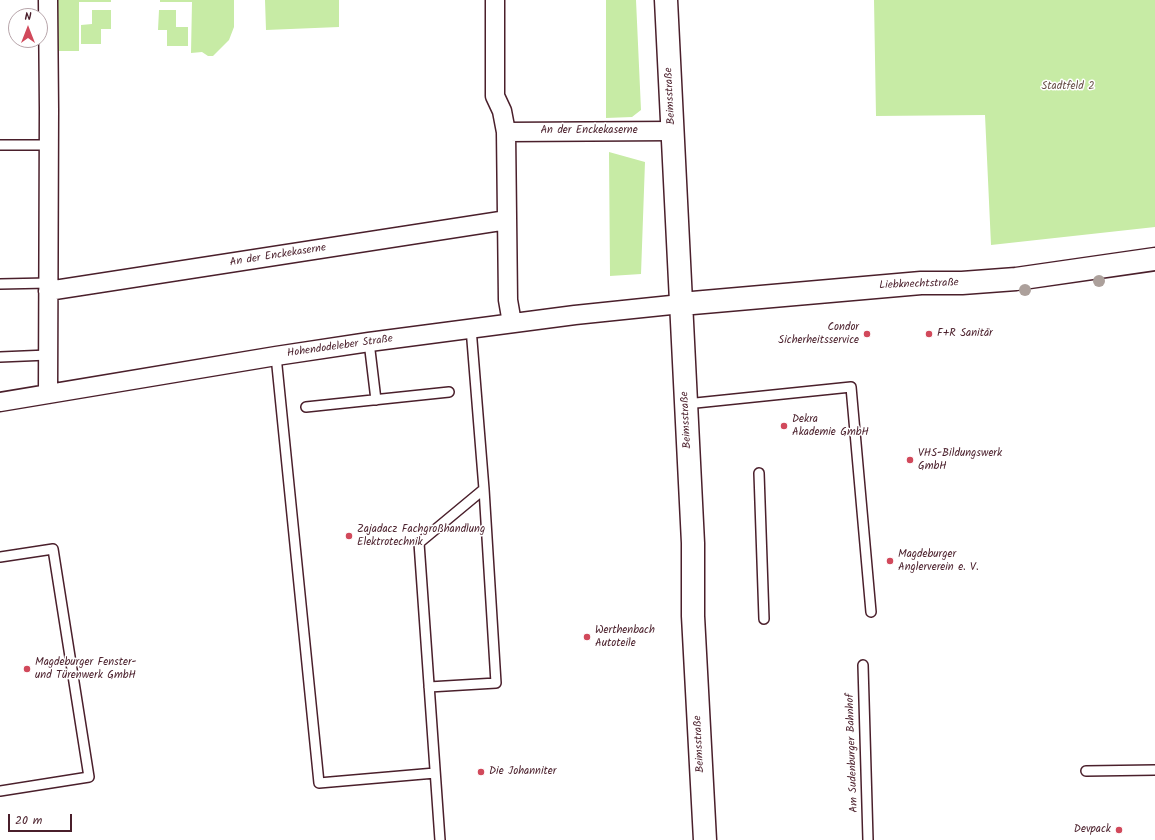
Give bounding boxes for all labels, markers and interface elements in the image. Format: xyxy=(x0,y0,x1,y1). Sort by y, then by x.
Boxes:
north arrow xyxy=(8,8,48,48)
text: N xyxy=(25,8,31,26)
street label: Beimsstraße xyxy=(663,67,679,125)
park label: Stadtfeld 2 xyxy=(1041,80,1095,94)
street label: An der Enckekaserne xyxy=(540,124,638,138)
street label: An der Enckekaserne xyxy=(229,242,327,270)
street label: Liebknechtstraße xyxy=(879,277,959,293)
place label: Condor Sicherheitsservice xyxy=(778,321,859,347)
place label: F+R Sanitär xyxy=(937,327,993,341)
marker: Condor Sicherheitsservice xyxy=(862,329,872,339)
marker: F+R Sanitär xyxy=(924,329,934,339)
street label: Hohendodeleber Straße xyxy=(286,333,394,361)
street label: Beimsstraße xyxy=(679,391,695,449)
place label: Dekra Akademie GmbH xyxy=(792,413,869,439)
marker: Dekra Akademie GmbH xyxy=(779,421,789,431)
place label: VHS-Bildungswerk GmbH xyxy=(918,447,1002,473)
marker: VHS-Bildungswerk GmbH xyxy=(905,455,915,465)
place label: Zajadacz Fachgroßhandlung Elektrotechnik xyxy=(357,523,485,549)
marker: Zajadacz Fachgroßhandlung Elektrotechnik xyxy=(344,531,354,541)
place label: Magdeburger Anglerverein e. V. xyxy=(898,548,979,574)
marker: Magdeburger Anglerverein e. V. xyxy=(885,556,895,566)
place label: Werthenbach Autoteile xyxy=(595,624,655,650)
marker: Werthenbach Autoteile xyxy=(582,632,592,642)
place label: Magdeburger Fenster- und Türenwerk GmbH xyxy=(35,656,137,682)
marker: Magdeburger Fenster- und Türenwerk GmbH xyxy=(22,664,32,674)
street label: Am Sudenburger Bahnhof xyxy=(844,693,862,813)
street label: Beimsstraße xyxy=(692,715,708,773)
place label: Die Johanniter xyxy=(489,765,556,779)
marker: Die Johanniter xyxy=(476,767,486,777)
scale bar xyxy=(10,806,74,832)
text: 20 m xyxy=(15,811,42,830)
place label: Devpack xyxy=(1074,823,1111,837)
marker: Devpack xyxy=(1114,825,1124,835)

